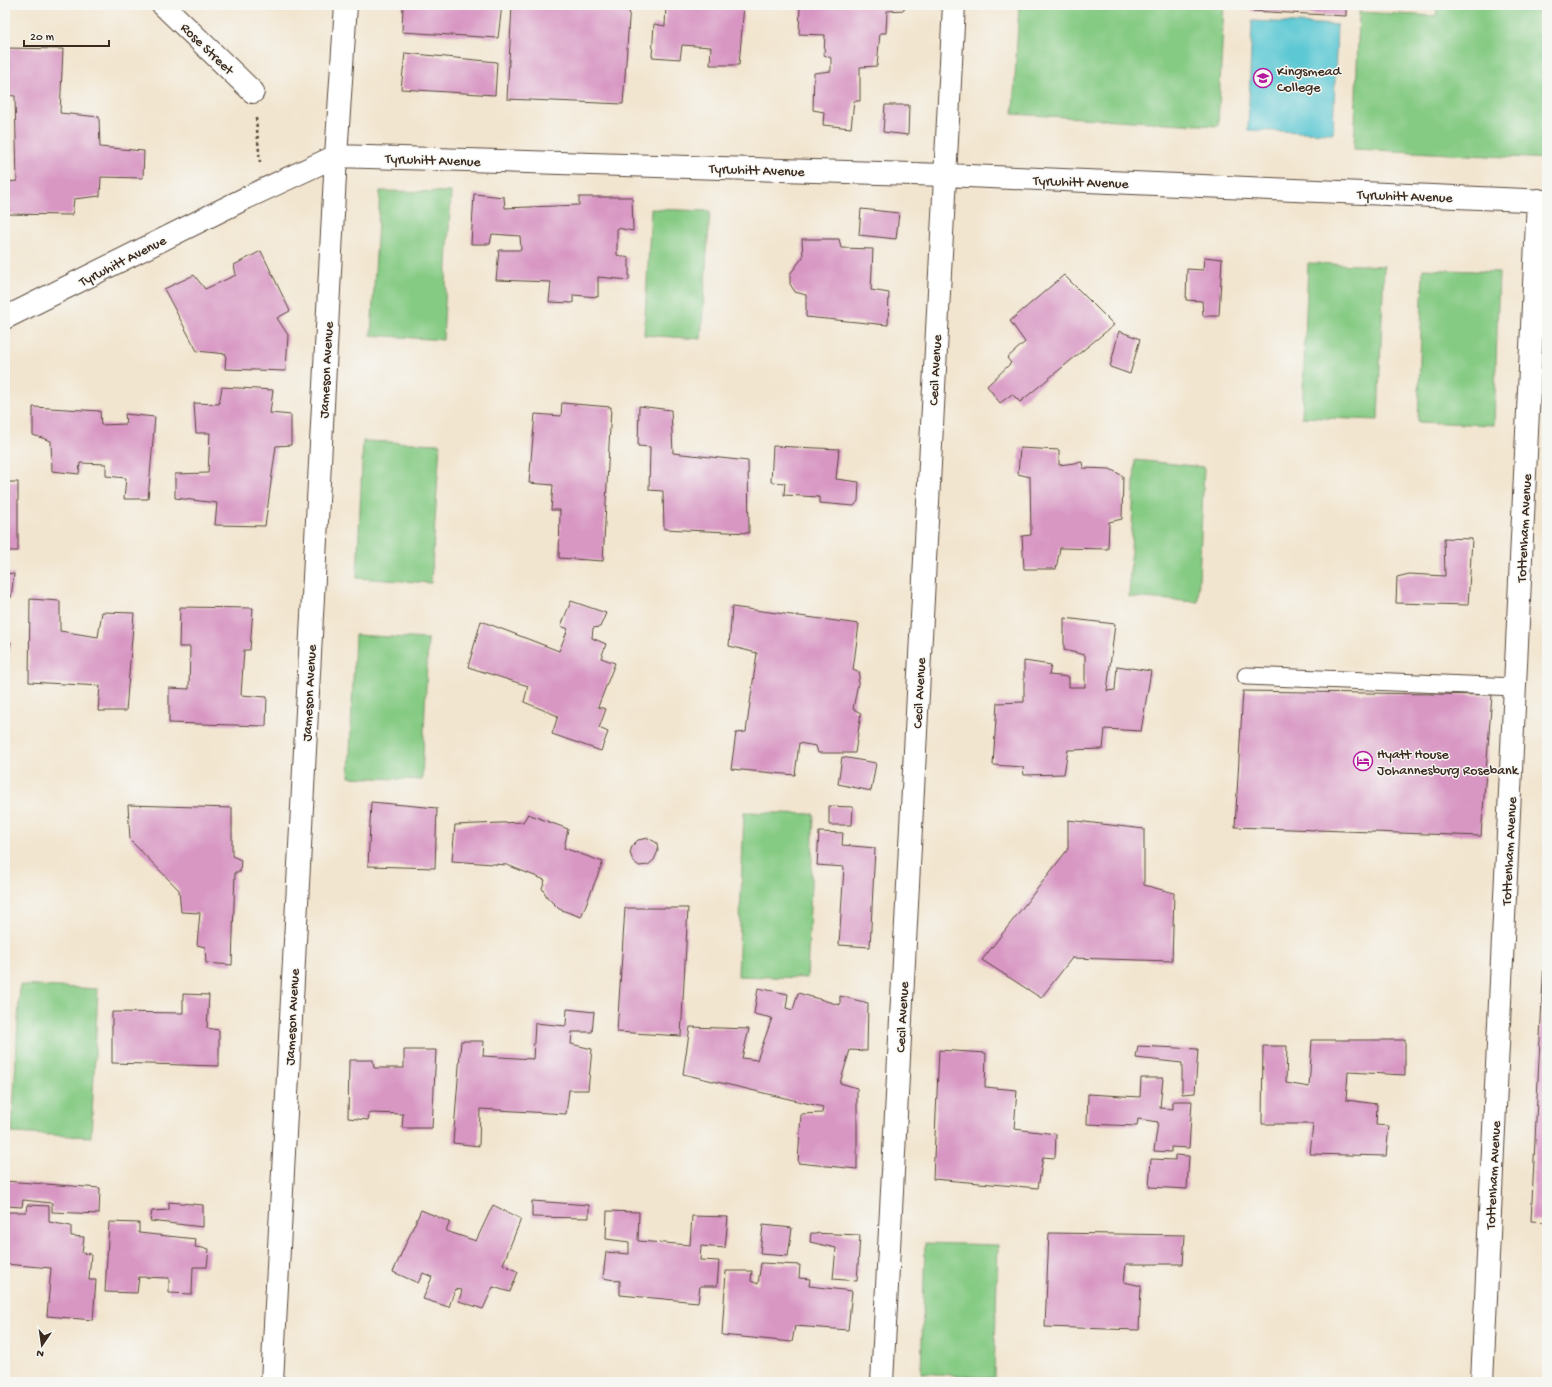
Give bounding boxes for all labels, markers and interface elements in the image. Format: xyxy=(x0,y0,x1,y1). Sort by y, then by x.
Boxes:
street label: Rose Street xyxy=(176,20,237,80)
scale bar xyxy=(24,22,109,48)
text: 20 m xyxy=(30,31,55,45)
place label: Kingsmead College xyxy=(1277,64,1342,97)
school or university icon: Kingsmead College xyxy=(1252,67,1274,89)
street label: Tyrwhitt Avenue xyxy=(384,151,482,172)
street label: Tyrwhitt Avenue xyxy=(708,161,806,182)
street label: Tyrwhitt Avenue xyxy=(1032,173,1130,194)
street label: Tyrwhitt Avenue xyxy=(1356,187,1454,208)
street label: Tyrwhitt Avenue xyxy=(76,233,170,292)
street label: Jameson Avenue xyxy=(316,321,339,419)
street label: Cecil Avenue xyxy=(926,333,947,406)
street label: Tottenham Avenue xyxy=(1514,473,1537,584)
street label: Jameson Avenue xyxy=(299,644,322,742)
street label: Cecil Avenue xyxy=(910,656,931,729)
place label: Hyatt House Johannesburg Rosebank xyxy=(1377,747,1520,780)
hotel icon: Hyatt House Johannesburg Rosebank xyxy=(1352,750,1374,772)
street label: Tottenham Avenue xyxy=(1499,796,1522,907)
street label: Jameson Avenue xyxy=(282,968,305,1066)
street label: Cecil Avenue xyxy=(893,980,914,1053)
street label: Tottenham Avenue xyxy=(1483,1120,1506,1231)
north arrow xyxy=(22,1325,62,1365)
text: N xyxy=(35,1346,45,1359)

